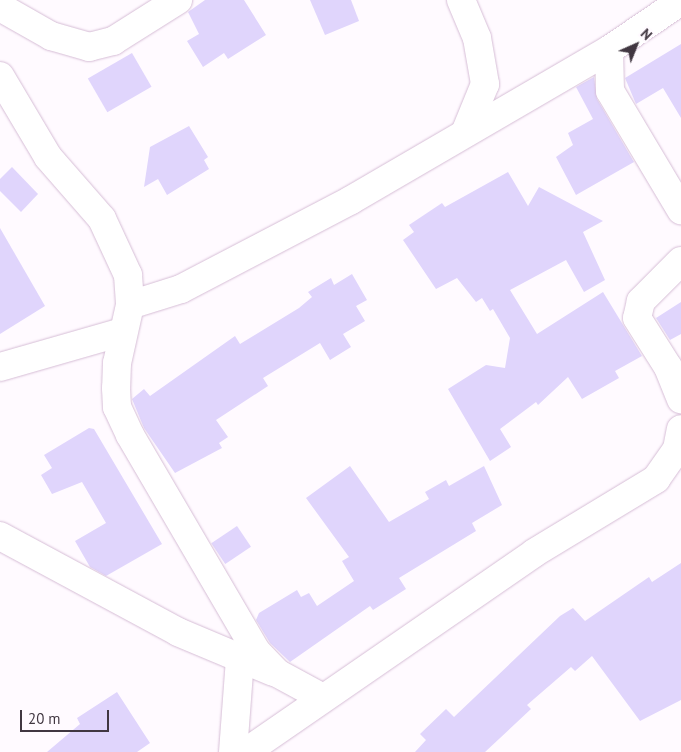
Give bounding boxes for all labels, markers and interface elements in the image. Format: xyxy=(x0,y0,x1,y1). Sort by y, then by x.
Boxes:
north arrow xyxy=(611,20,661,70)
text: N xyxy=(637,25,656,44)
scale bar xyxy=(22,700,111,732)
text: 20 m xyxy=(28,709,61,728)

